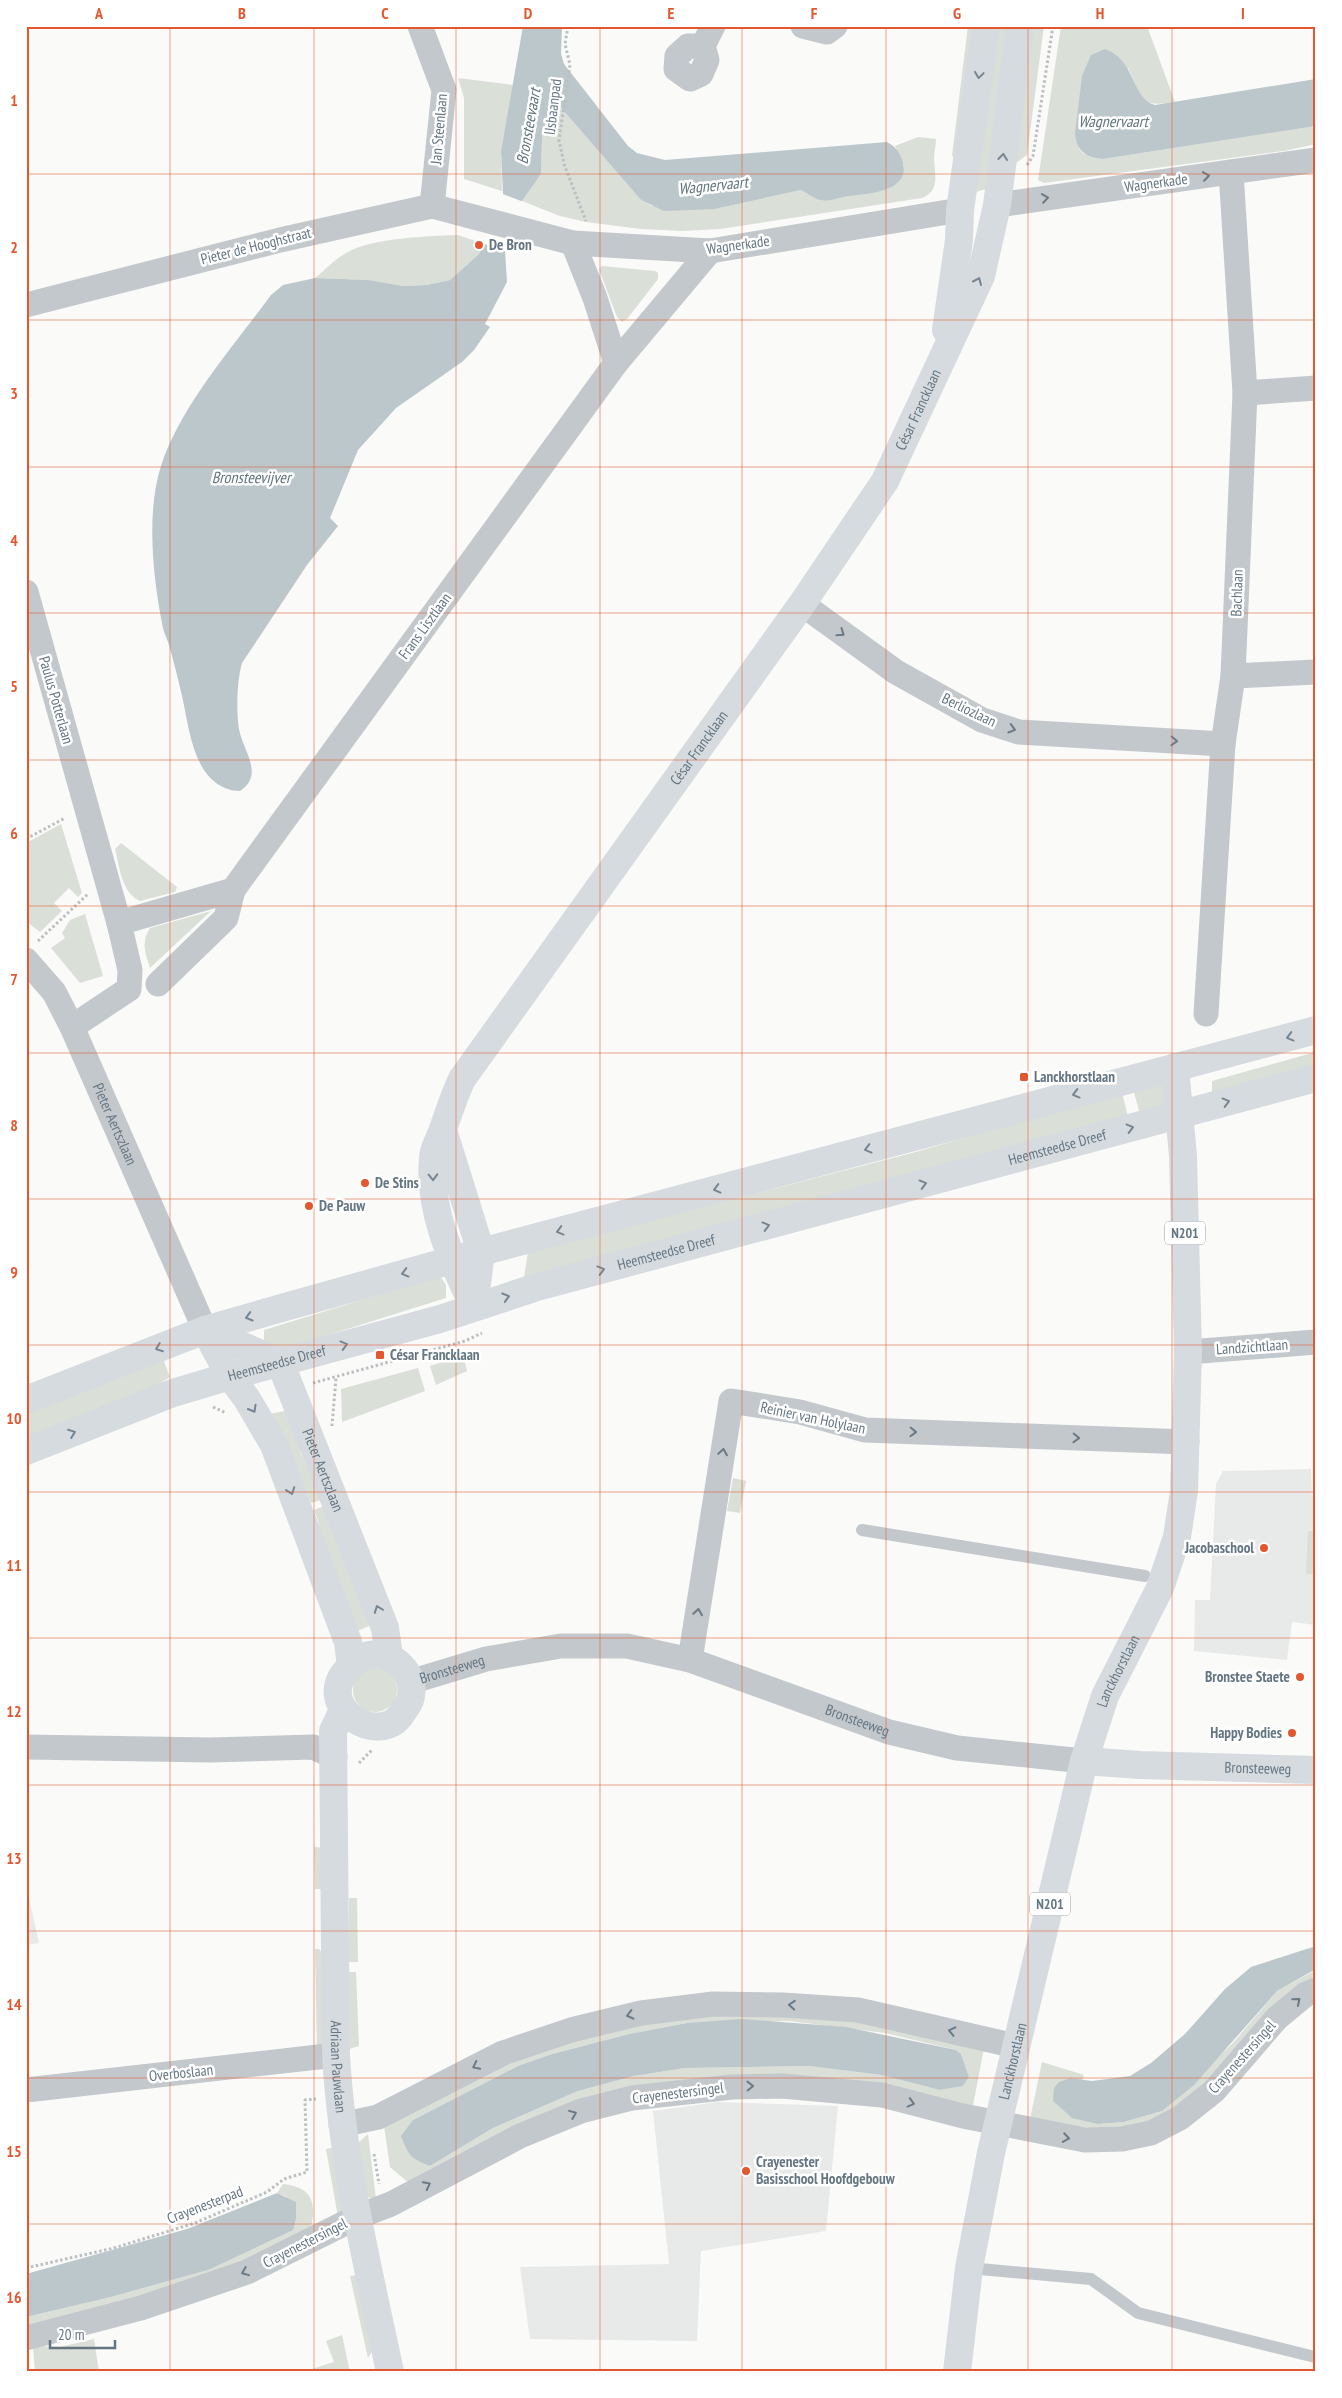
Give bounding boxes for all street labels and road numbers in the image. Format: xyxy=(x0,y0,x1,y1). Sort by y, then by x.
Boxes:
street label: IJsbaanpad xyxy=(540,78,565,136)
street label: Jan Steenlaan xyxy=(426,93,451,166)
street label: Wagnerkade xyxy=(1123,169,1189,196)
street label: Pieter de Hooghstraat xyxy=(199,223,313,268)
street label: Wagnerkade xyxy=(705,231,771,258)
street label: César Francklaan xyxy=(891,366,945,453)
street label: Bachlaan xyxy=(1226,569,1247,617)
street label: Frans Lisztlaan xyxy=(394,589,455,663)
street label: Paulus Potterlaan xyxy=(35,654,78,746)
street label: Berliozlaan xyxy=(939,688,999,731)
street label: César Francklaan xyxy=(665,707,732,789)
street label: Pieter Aertszlaan xyxy=(89,1080,141,1168)
street label: Heemsteedse Dreef xyxy=(1006,1124,1109,1169)
road number: N201 xyxy=(1165,1222,1205,1244)
street label: Heemsteedse Dreef xyxy=(615,1229,718,1274)
street label: Landzichtlaan xyxy=(1215,1335,1288,1358)
street label: Heemsteedse Dreef xyxy=(226,1340,329,1385)
street label: Reinier van Holylaan xyxy=(759,1397,867,1438)
street label: Pieter Aertszlaan xyxy=(298,1426,348,1514)
street label: Lanckhorstlaan xyxy=(1092,1632,1144,1709)
street label: Bronsteeweg xyxy=(417,1650,487,1688)
street label: Bronsteeweg xyxy=(823,1700,892,1740)
street label: Bronsteeweg xyxy=(1224,1757,1291,1778)
road number: N201 xyxy=(1030,1892,1070,1916)
street label: Crayenestersingel xyxy=(1204,2016,1280,2097)
street label: Adriaan Pauwlaan xyxy=(327,2020,351,2114)
street label: Lanckhorstlaan xyxy=(994,2021,1031,2102)
street label: Overboslaan xyxy=(148,2060,214,2085)
street label: Crayenestersingel xyxy=(631,2077,725,2108)
street label: Crayenesterpad xyxy=(164,2181,245,2228)
street label: Crayenestersingel xyxy=(260,2213,350,2272)

